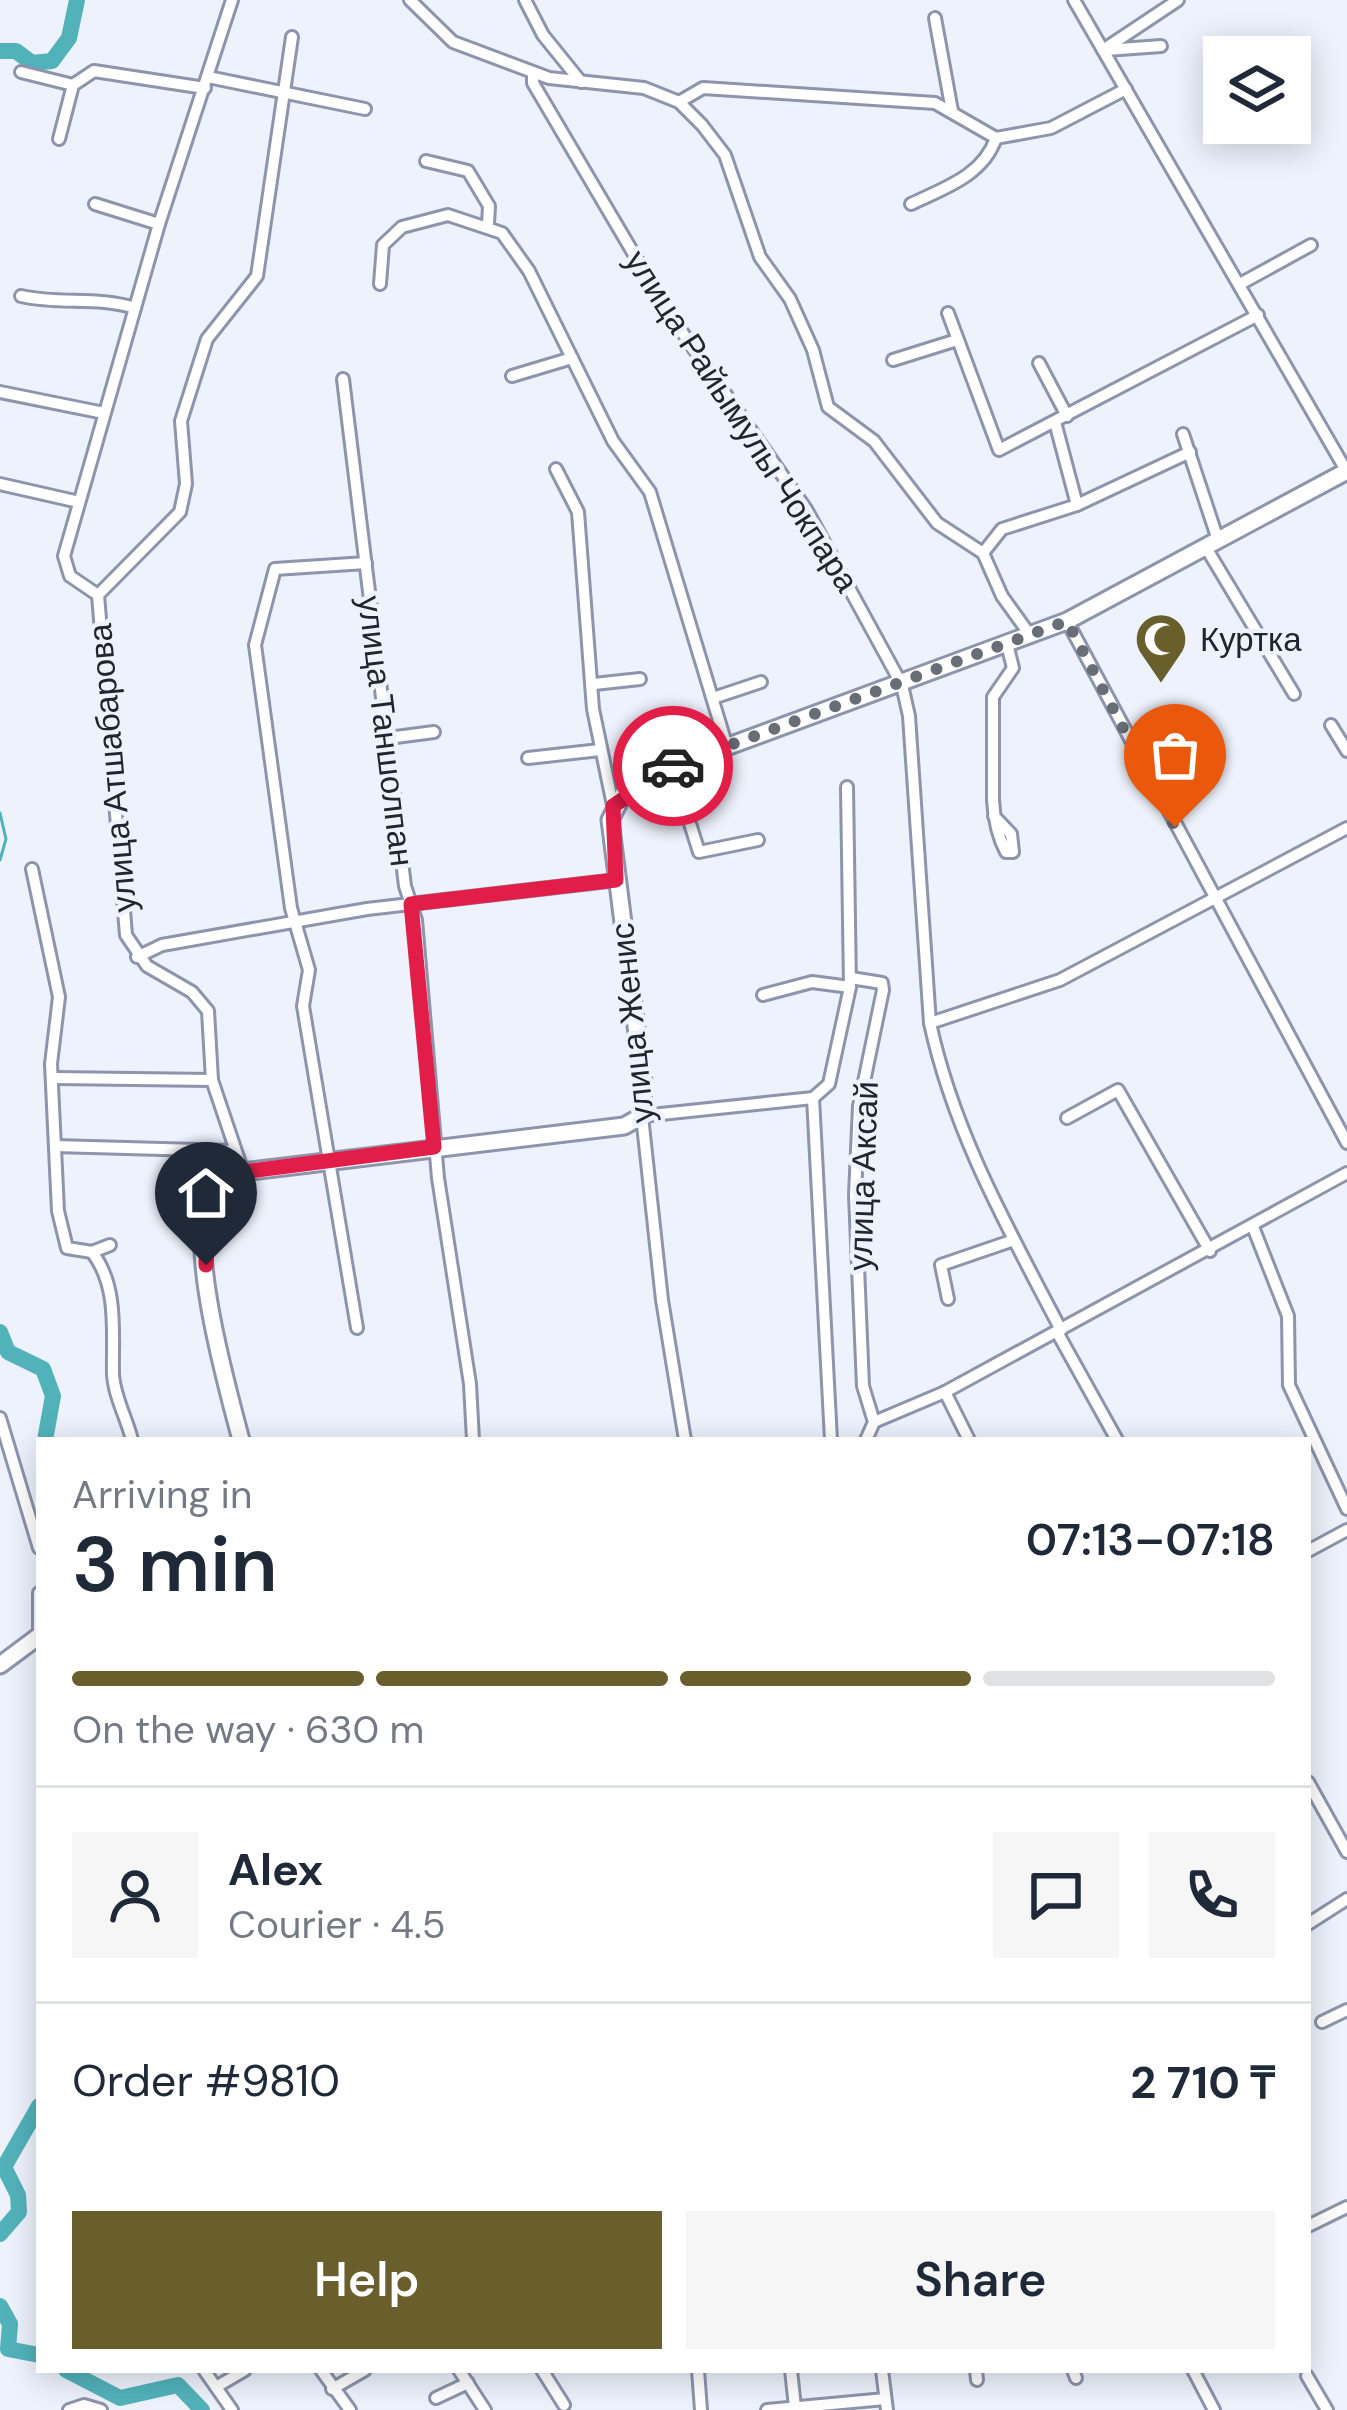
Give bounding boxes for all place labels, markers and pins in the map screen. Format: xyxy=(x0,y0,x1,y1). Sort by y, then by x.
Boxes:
mosque icon: Куртка xyxy=(1133,611,1189,685)
place label: Куртка xyxy=(1200,618,1302,661)
pin xyxy=(1124,704,1226,827)
pin xyxy=(155,1142,257,1265)

